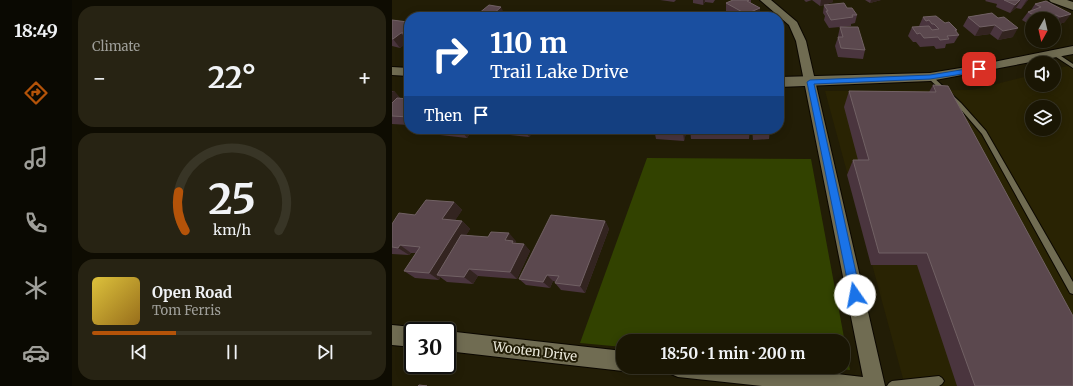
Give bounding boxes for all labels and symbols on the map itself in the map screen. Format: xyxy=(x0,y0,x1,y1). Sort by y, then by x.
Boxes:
north arrow xyxy=(1025,12,1061,48)
pin xyxy=(962,52,996,86)
position arrow xyxy=(834,274,876,316)
speed limit sign: 30 xyxy=(404,322,456,374)
street label: Wooten Drive xyxy=(491,338,578,365)

